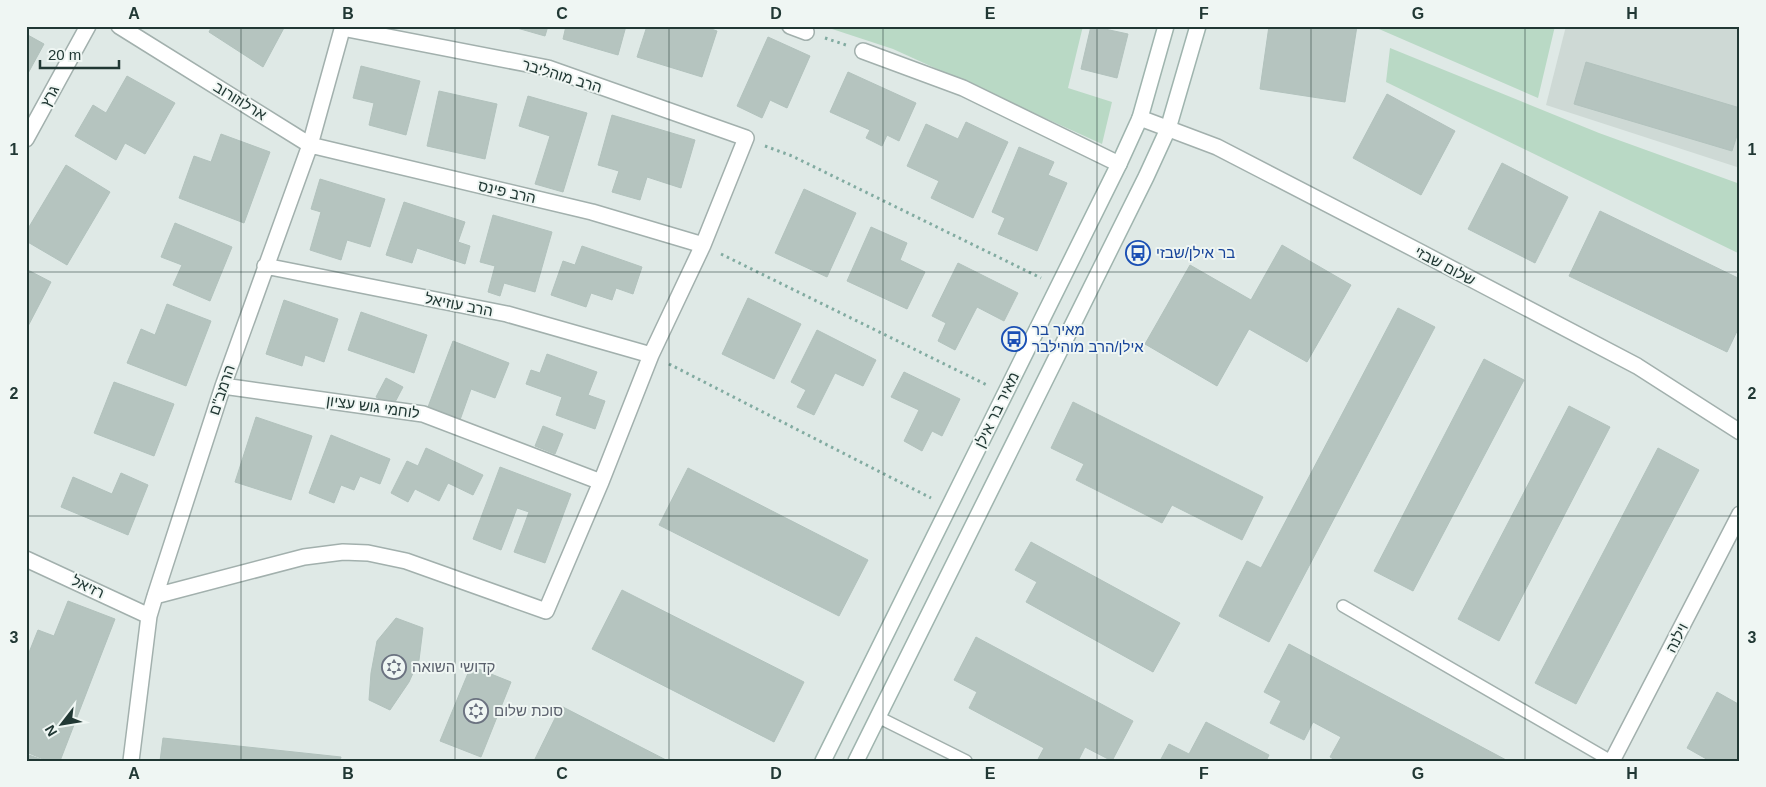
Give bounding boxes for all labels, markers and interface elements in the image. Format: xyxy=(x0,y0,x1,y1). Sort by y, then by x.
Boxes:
text: A xyxy=(128,5,140,22)
text: B xyxy=(342,5,354,22)
text: C xyxy=(556,5,568,22)
text: D xyxy=(770,5,782,22)
text: E xyxy=(985,5,996,22)
text: F xyxy=(1199,5,1209,22)
text: G xyxy=(1412,5,1424,22)
text: H xyxy=(1626,5,1638,22)
scale bar xyxy=(40,38,119,70)
text: 20 m xyxy=(48,46,81,63)
street label: הרב מוהליבר xyxy=(520,55,604,96)
street label: ארלוזורוב xyxy=(211,78,270,124)
street label: גרץ xyxy=(37,82,62,109)
text: 1 xyxy=(10,141,19,158)
text: 1 xyxy=(1748,141,1757,158)
street label: הרב פינס xyxy=(476,177,538,206)
bus stop icon: בר אילן/שבזי xyxy=(1125,240,1151,266)
street label: שלום שבזי xyxy=(1412,243,1478,289)
place label: בר אילן/שבזי xyxy=(1156,244,1235,261)
street label: הרב עוזיאל xyxy=(424,290,494,319)
place label: מאיר בר אילן/הרב מוהילבר xyxy=(1032,321,1144,355)
bus stop icon: מאיר בר אילן/הרב מוהילבר xyxy=(1001,326,1027,352)
street label: הרמב"ם xyxy=(205,363,238,417)
street label: מאיר בר אילן xyxy=(971,369,1022,450)
text: 2 xyxy=(10,385,19,402)
text: 2 xyxy=(1748,385,1757,402)
street label: לוחמי גוש עציון xyxy=(325,392,421,421)
street label: רזיאל xyxy=(69,572,107,601)
street label: וילנה xyxy=(1662,620,1691,655)
text: 3 xyxy=(10,629,19,646)
text: 3 xyxy=(1748,629,1757,646)
synagogue icon: קדושי השואה xyxy=(381,654,407,680)
place label: קדושי השואה xyxy=(412,658,496,675)
synagogue icon: סוכת שלום xyxy=(463,698,489,724)
north arrow xyxy=(38,700,88,750)
place label: סוכת שלום xyxy=(494,702,563,719)
text: N xyxy=(41,722,60,739)
text: A xyxy=(128,765,140,782)
text: B xyxy=(342,765,354,782)
text: C xyxy=(556,765,568,782)
text: D xyxy=(770,765,782,782)
text: E xyxy=(985,765,996,782)
text: F xyxy=(1199,765,1209,782)
text: G xyxy=(1412,765,1424,782)
text: H xyxy=(1626,765,1638,782)

